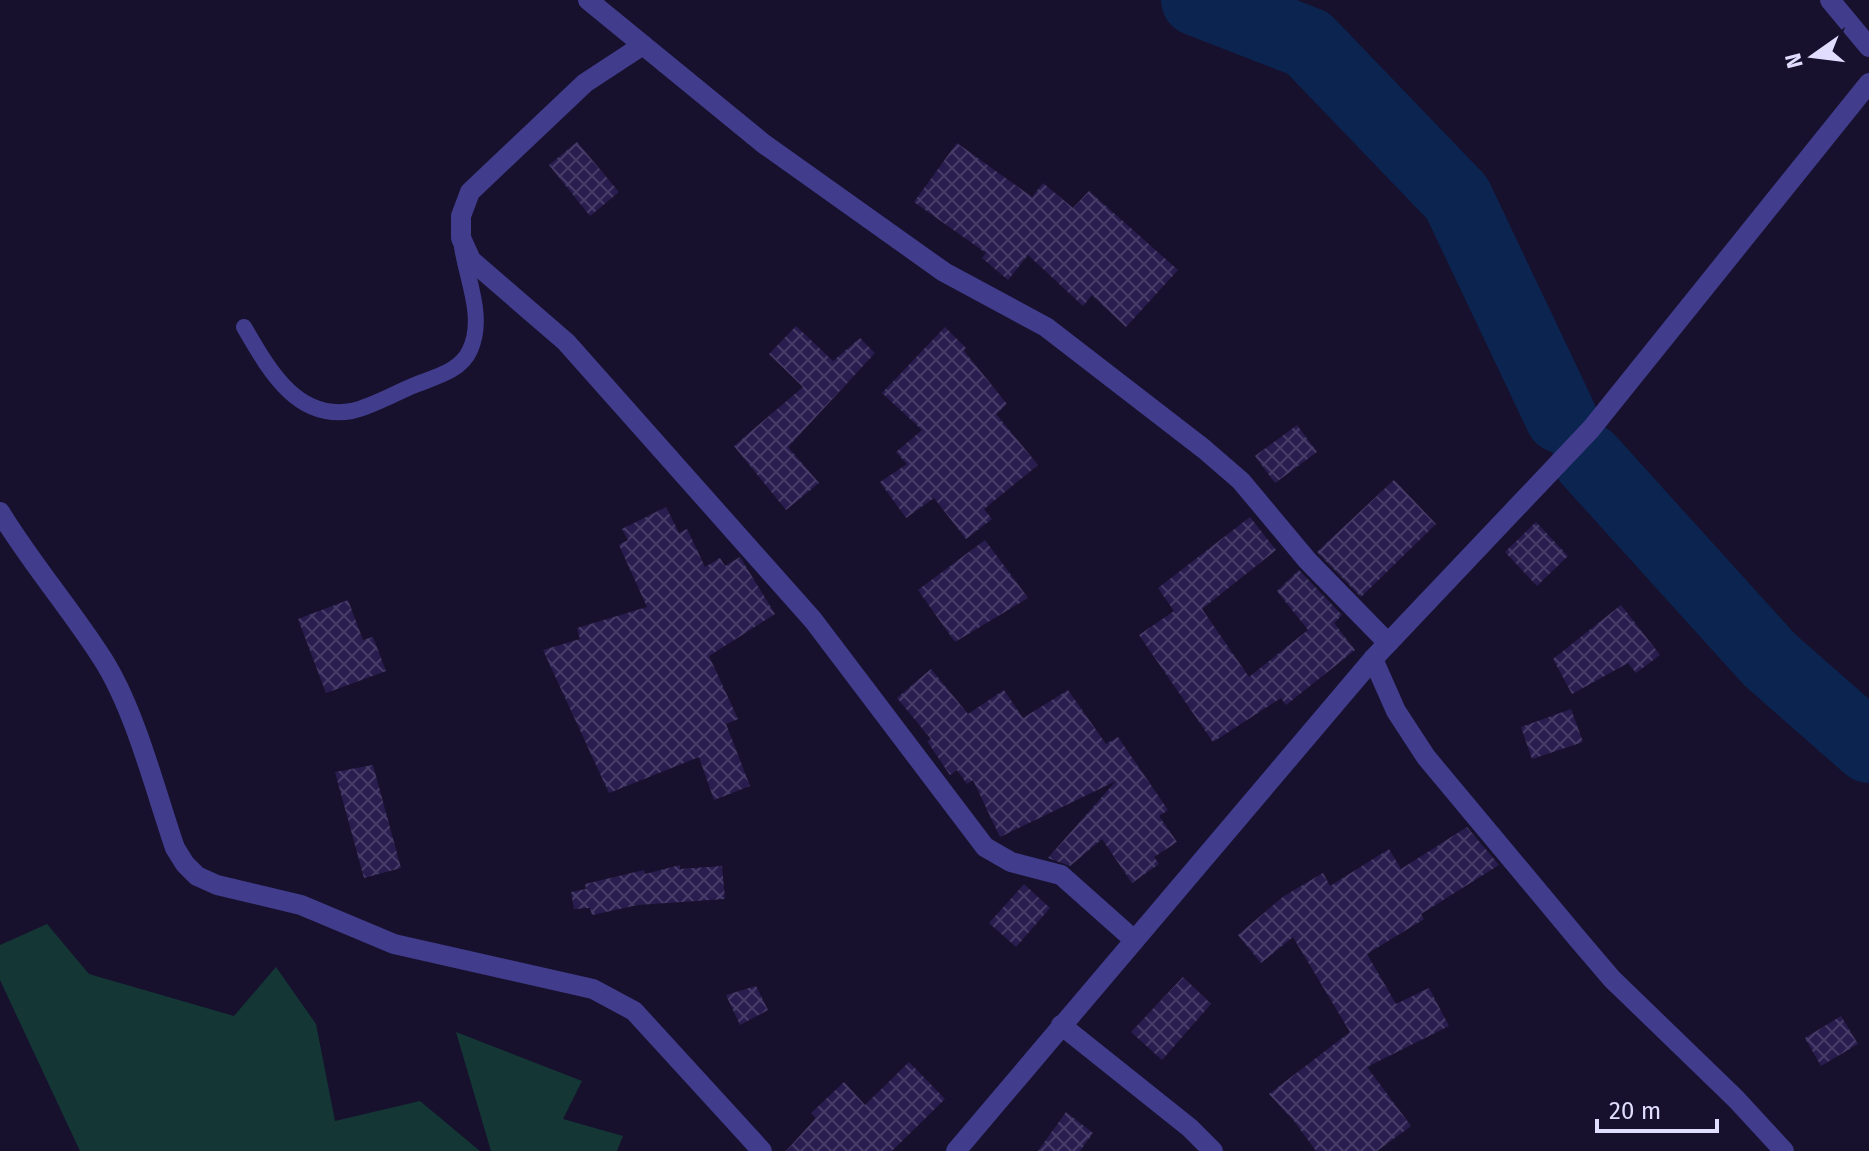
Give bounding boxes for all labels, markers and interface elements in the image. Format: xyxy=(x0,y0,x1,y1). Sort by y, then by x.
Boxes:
north arrow xyxy=(1773,16,1853,96)
text: N xyxy=(1779,50,1809,71)
scale bar xyxy=(1597,1083,1717,1133)
text: 20 m xyxy=(1609,1097,1661,1125)

